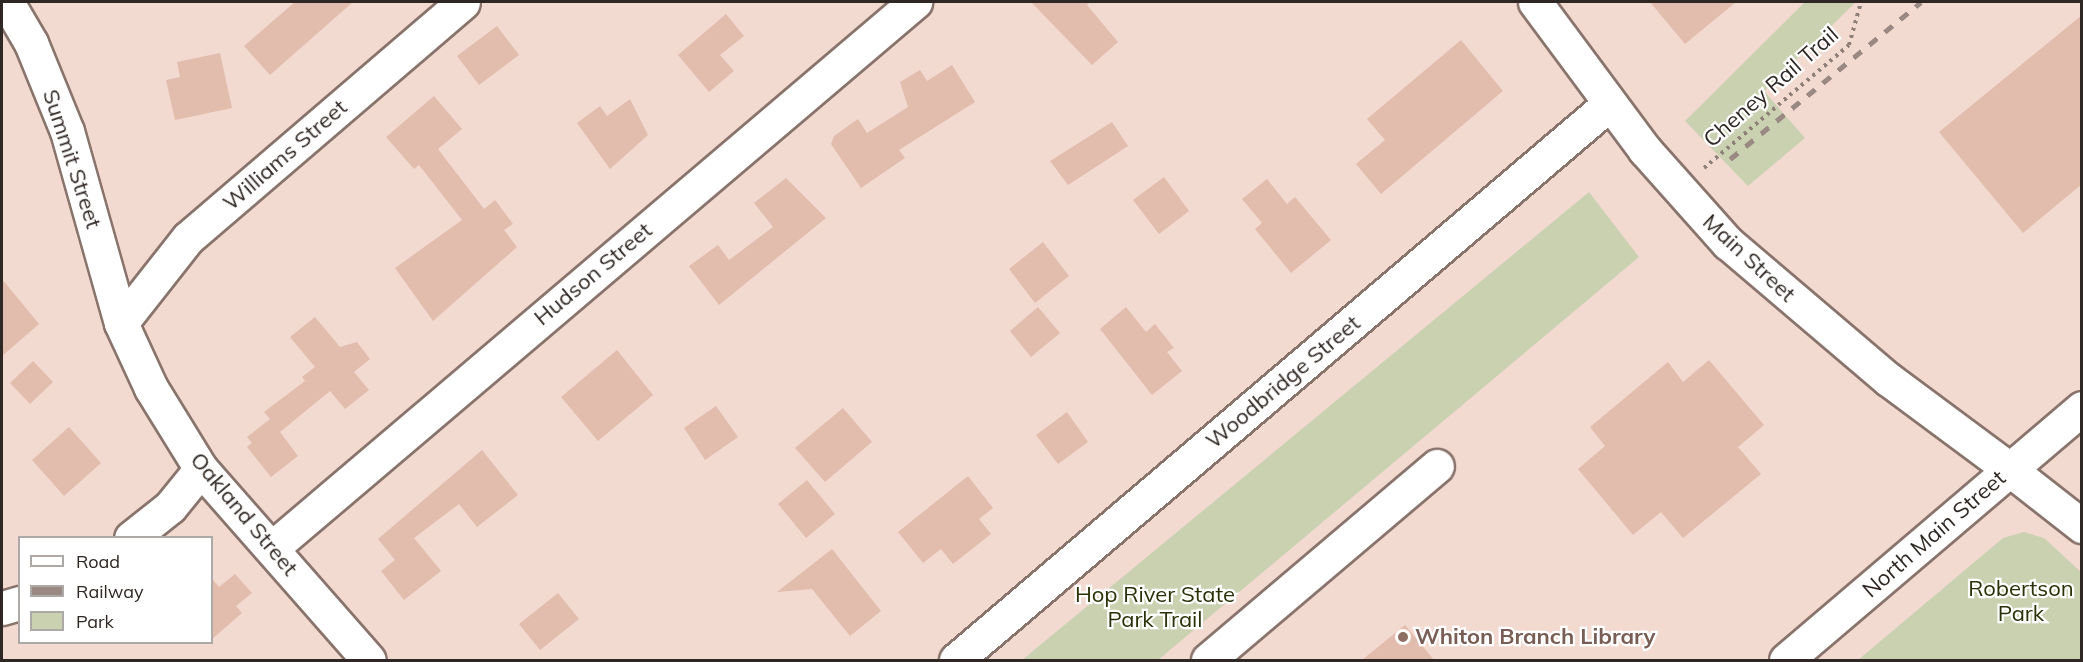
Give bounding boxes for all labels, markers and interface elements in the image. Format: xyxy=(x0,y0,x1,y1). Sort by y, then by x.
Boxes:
street label: Cheney Rail Trail xyxy=(1698,21,1844,153)
street label: Summit Street xyxy=(37,86,107,232)
street label: Williams Street xyxy=(218,94,352,216)
street label: Main Street xyxy=(1697,209,1801,307)
street label: Hudson Street xyxy=(529,217,657,331)
street label: Woodbridge Street xyxy=(1201,310,1365,454)
street label: Oakland Street xyxy=(185,447,303,581)
street label: North Main Street xyxy=(1857,465,2011,603)
legend xyxy=(18,536,213,644)
text: Road xyxy=(76,550,120,573)
park label: Robertson Park xyxy=(1968,575,2074,626)
text: Railway xyxy=(76,580,144,603)
park label: Hop River State Park Trail xyxy=(1075,581,1235,632)
text: Park xyxy=(76,610,114,633)
place label: Whiton Branch Library xyxy=(1415,624,1655,650)
marker: Whiton Branch Library xyxy=(1396,630,1410,644)

